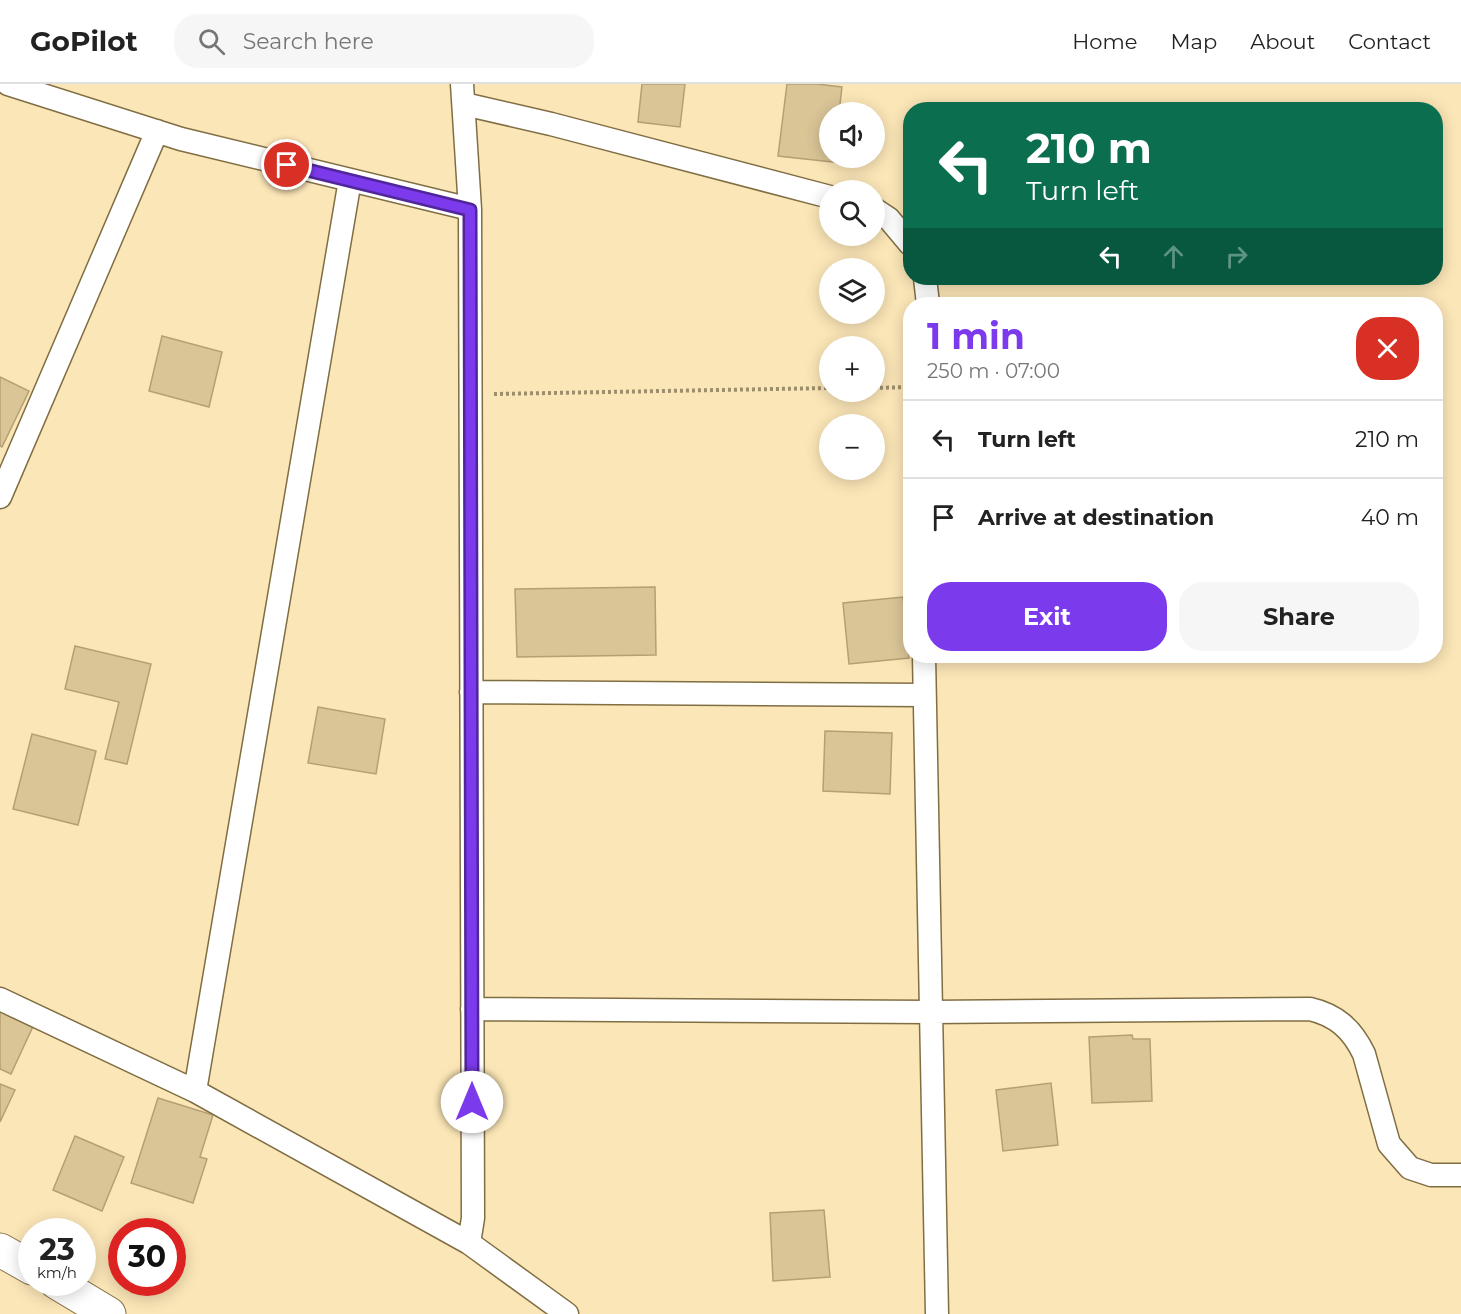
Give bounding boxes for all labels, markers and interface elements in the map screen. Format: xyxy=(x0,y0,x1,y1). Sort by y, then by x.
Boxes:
search box xyxy=(174,14,594,68)
text: GoPilot xyxy=(30,24,138,58)
icon: search xyxy=(195,25,228,58)
text: Search here xyxy=(243,28,374,55)
text: Home xyxy=(1072,29,1137,54)
text: Map xyxy=(1170,29,1217,54)
text: About xyxy=(1250,29,1315,54)
text: Contact xyxy=(1348,29,1431,54)
map controls xyxy=(819,102,885,480)
button: sound xyxy=(819,102,885,168)
text: 210 m xyxy=(1026,122,1152,174)
icon: left xyxy=(927,126,1005,204)
pin xyxy=(261,139,312,190)
icon: arrive xyxy=(270,148,303,181)
text: Turn left xyxy=(1026,174,1139,207)
button: search xyxy=(819,180,885,246)
icon: left xyxy=(1094,240,1127,273)
icon: ahead xyxy=(1157,240,1190,273)
icon: right xyxy=(1220,240,1253,273)
button: layers xyxy=(819,258,885,324)
text: 1 min xyxy=(927,314,1025,358)
button: close xyxy=(1356,317,1419,380)
button: + xyxy=(819,336,885,402)
text: 250 m · 07:00 xyxy=(927,359,1060,383)
button: − xyxy=(819,414,885,480)
icon: left xyxy=(927,423,960,456)
text: Turn left xyxy=(978,426,1076,453)
text: 210 m xyxy=(1355,426,1419,453)
icon: arrive xyxy=(927,501,960,534)
text: Arrive at destination xyxy=(978,504,1214,531)
text: 40 m xyxy=(1361,504,1419,531)
button: Exit xyxy=(927,582,1167,651)
button: Share xyxy=(1179,582,1419,651)
position arrow xyxy=(440,1070,504,1134)
speed limit sign: 30 xyxy=(108,1218,186,1296)
text: 23 xyxy=(39,1231,75,1268)
text: km/h xyxy=(37,1263,77,1282)

